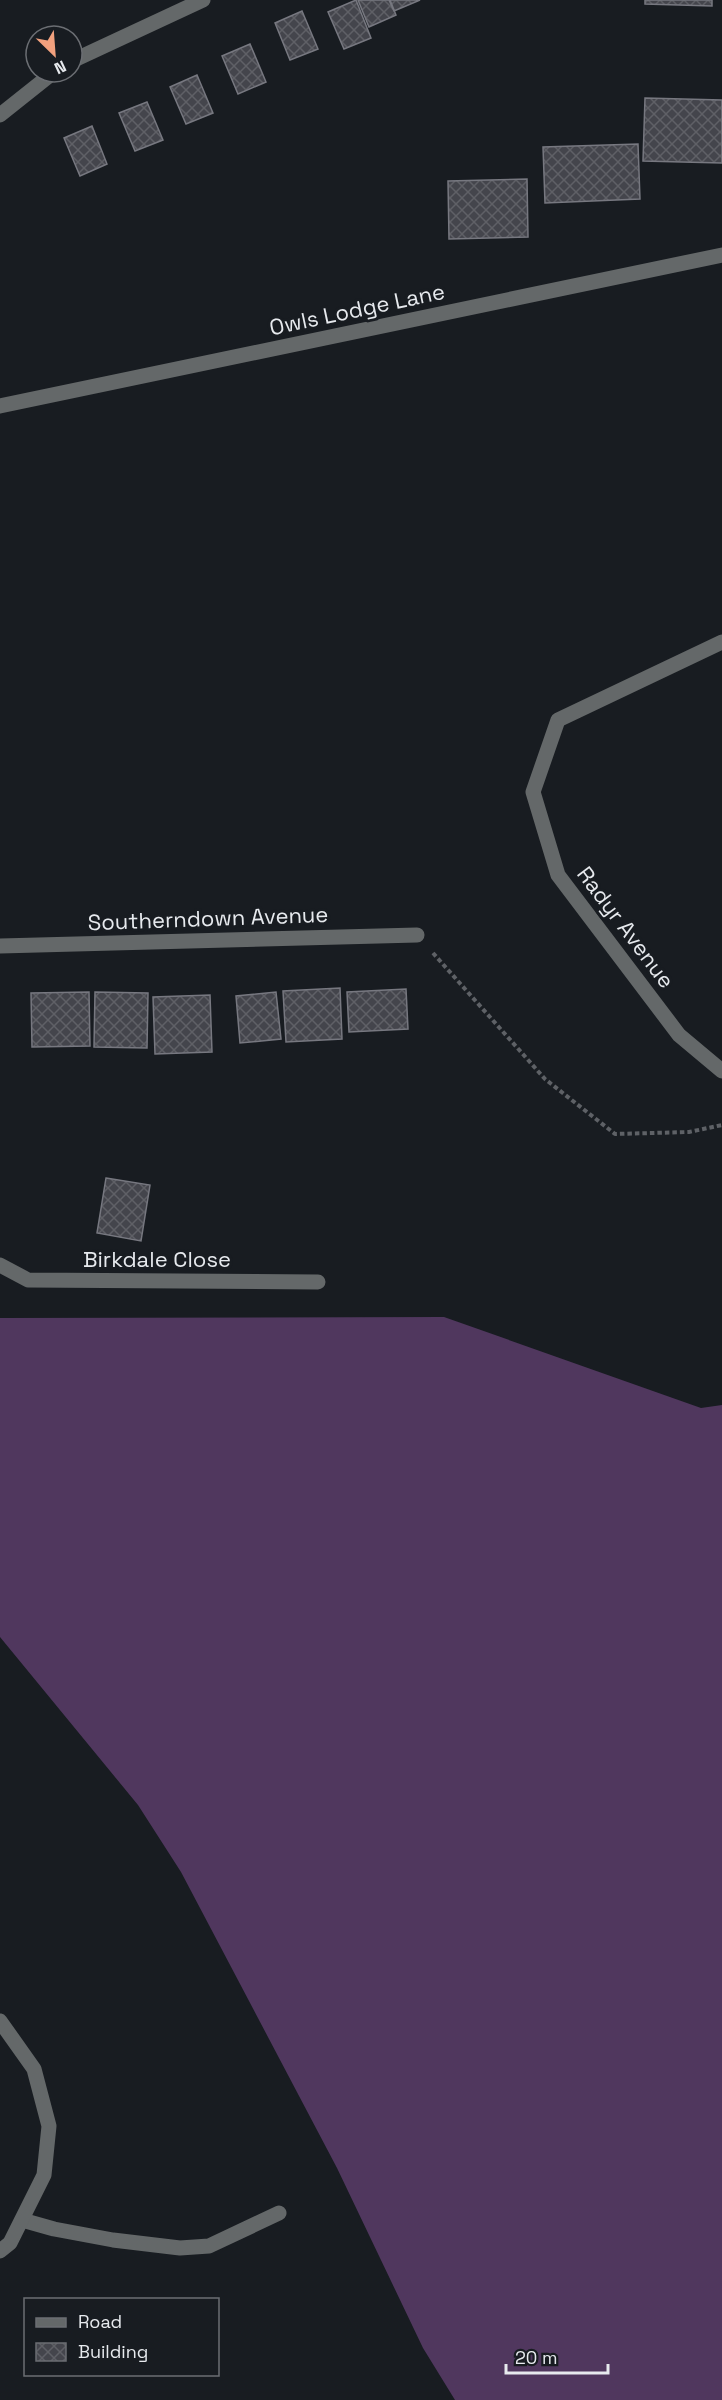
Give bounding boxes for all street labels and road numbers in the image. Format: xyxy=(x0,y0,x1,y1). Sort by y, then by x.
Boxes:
street label: Owls Lodge Lane xyxy=(267,277,447,341)
street label: Radyr Avenue xyxy=(571,861,681,993)
street label: Southerndown Avenue xyxy=(87,900,329,936)
street label: Birkdale Close xyxy=(83,1245,231,1273)

